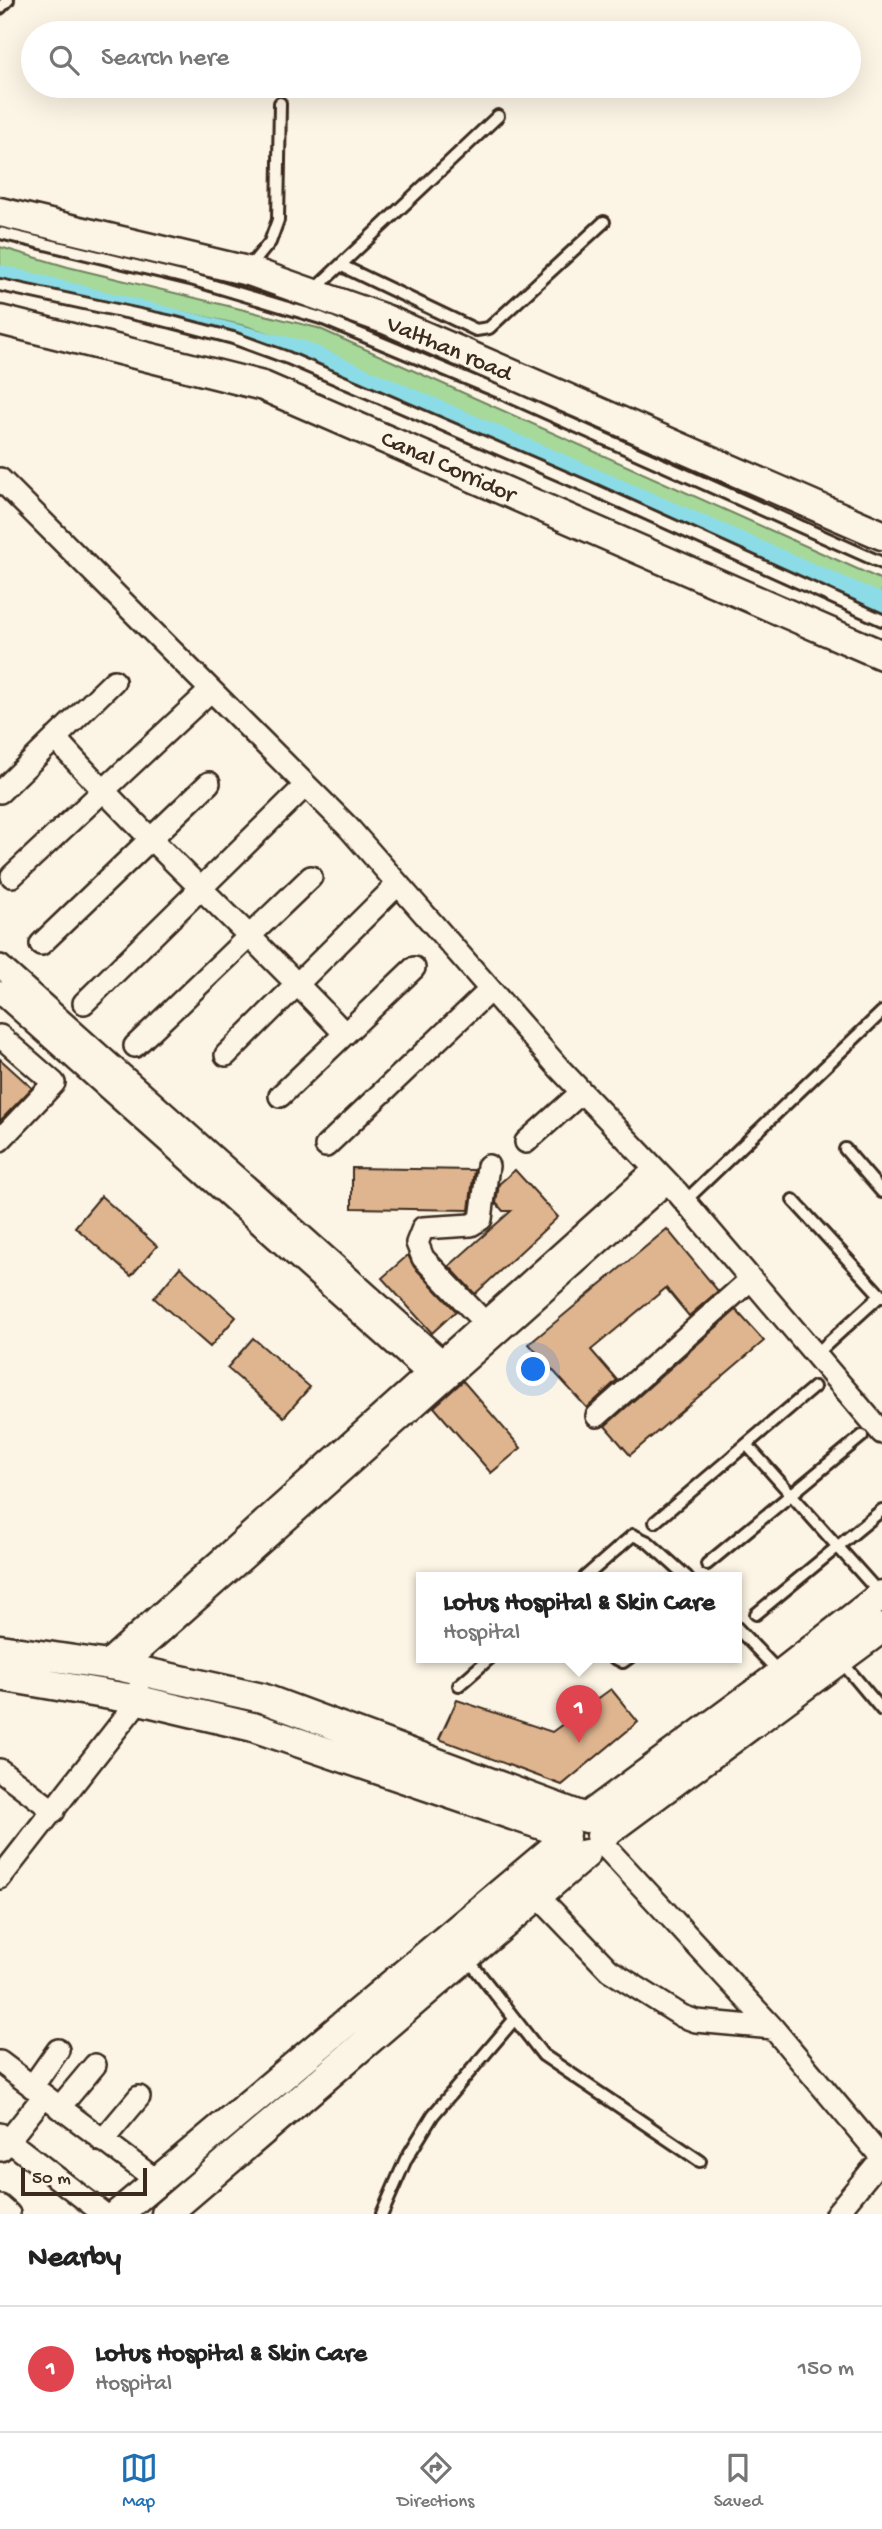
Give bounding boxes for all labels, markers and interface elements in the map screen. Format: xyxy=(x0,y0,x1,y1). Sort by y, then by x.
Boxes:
search box xyxy=(21,21,861,98)
icon: search xyxy=(45,41,83,79)
text: Search here xyxy=(101,44,229,75)
street label: Valthan road xyxy=(381,310,517,390)
street label: Canal Corridor xyxy=(376,426,522,512)
your location xyxy=(516,1352,550,1386)
popup xyxy=(416,1572,742,1663)
text: Lotus Hospital & Skin Care xyxy=(443,1589,715,1620)
text: Hospital xyxy=(443,1620,520,1647)
pin: 1 xyxy=(556,1685,602,1743)
scale bar xyxy=(21,2165,147,2197)
text: 50 m xyxy=(32,2168,71,2191)
text: Nearby xyxy=(28,2242,121,2277)
text: Lotus Hospital & Skin Care xyxy=(95,2340,367,2371)
text: 1 xyxy=(46,2356,56,2383)
text: 150 m xyxy=(798,2356,854,2383)
text: Hospital xyxy=(95,2371,172,2398)
tab: Map xyxy=(120,2449,158,2514)
tab: Directions xyxy=(397,2449,474,2514)
tab: Saved xyxy=(714,2449,762,2514)

